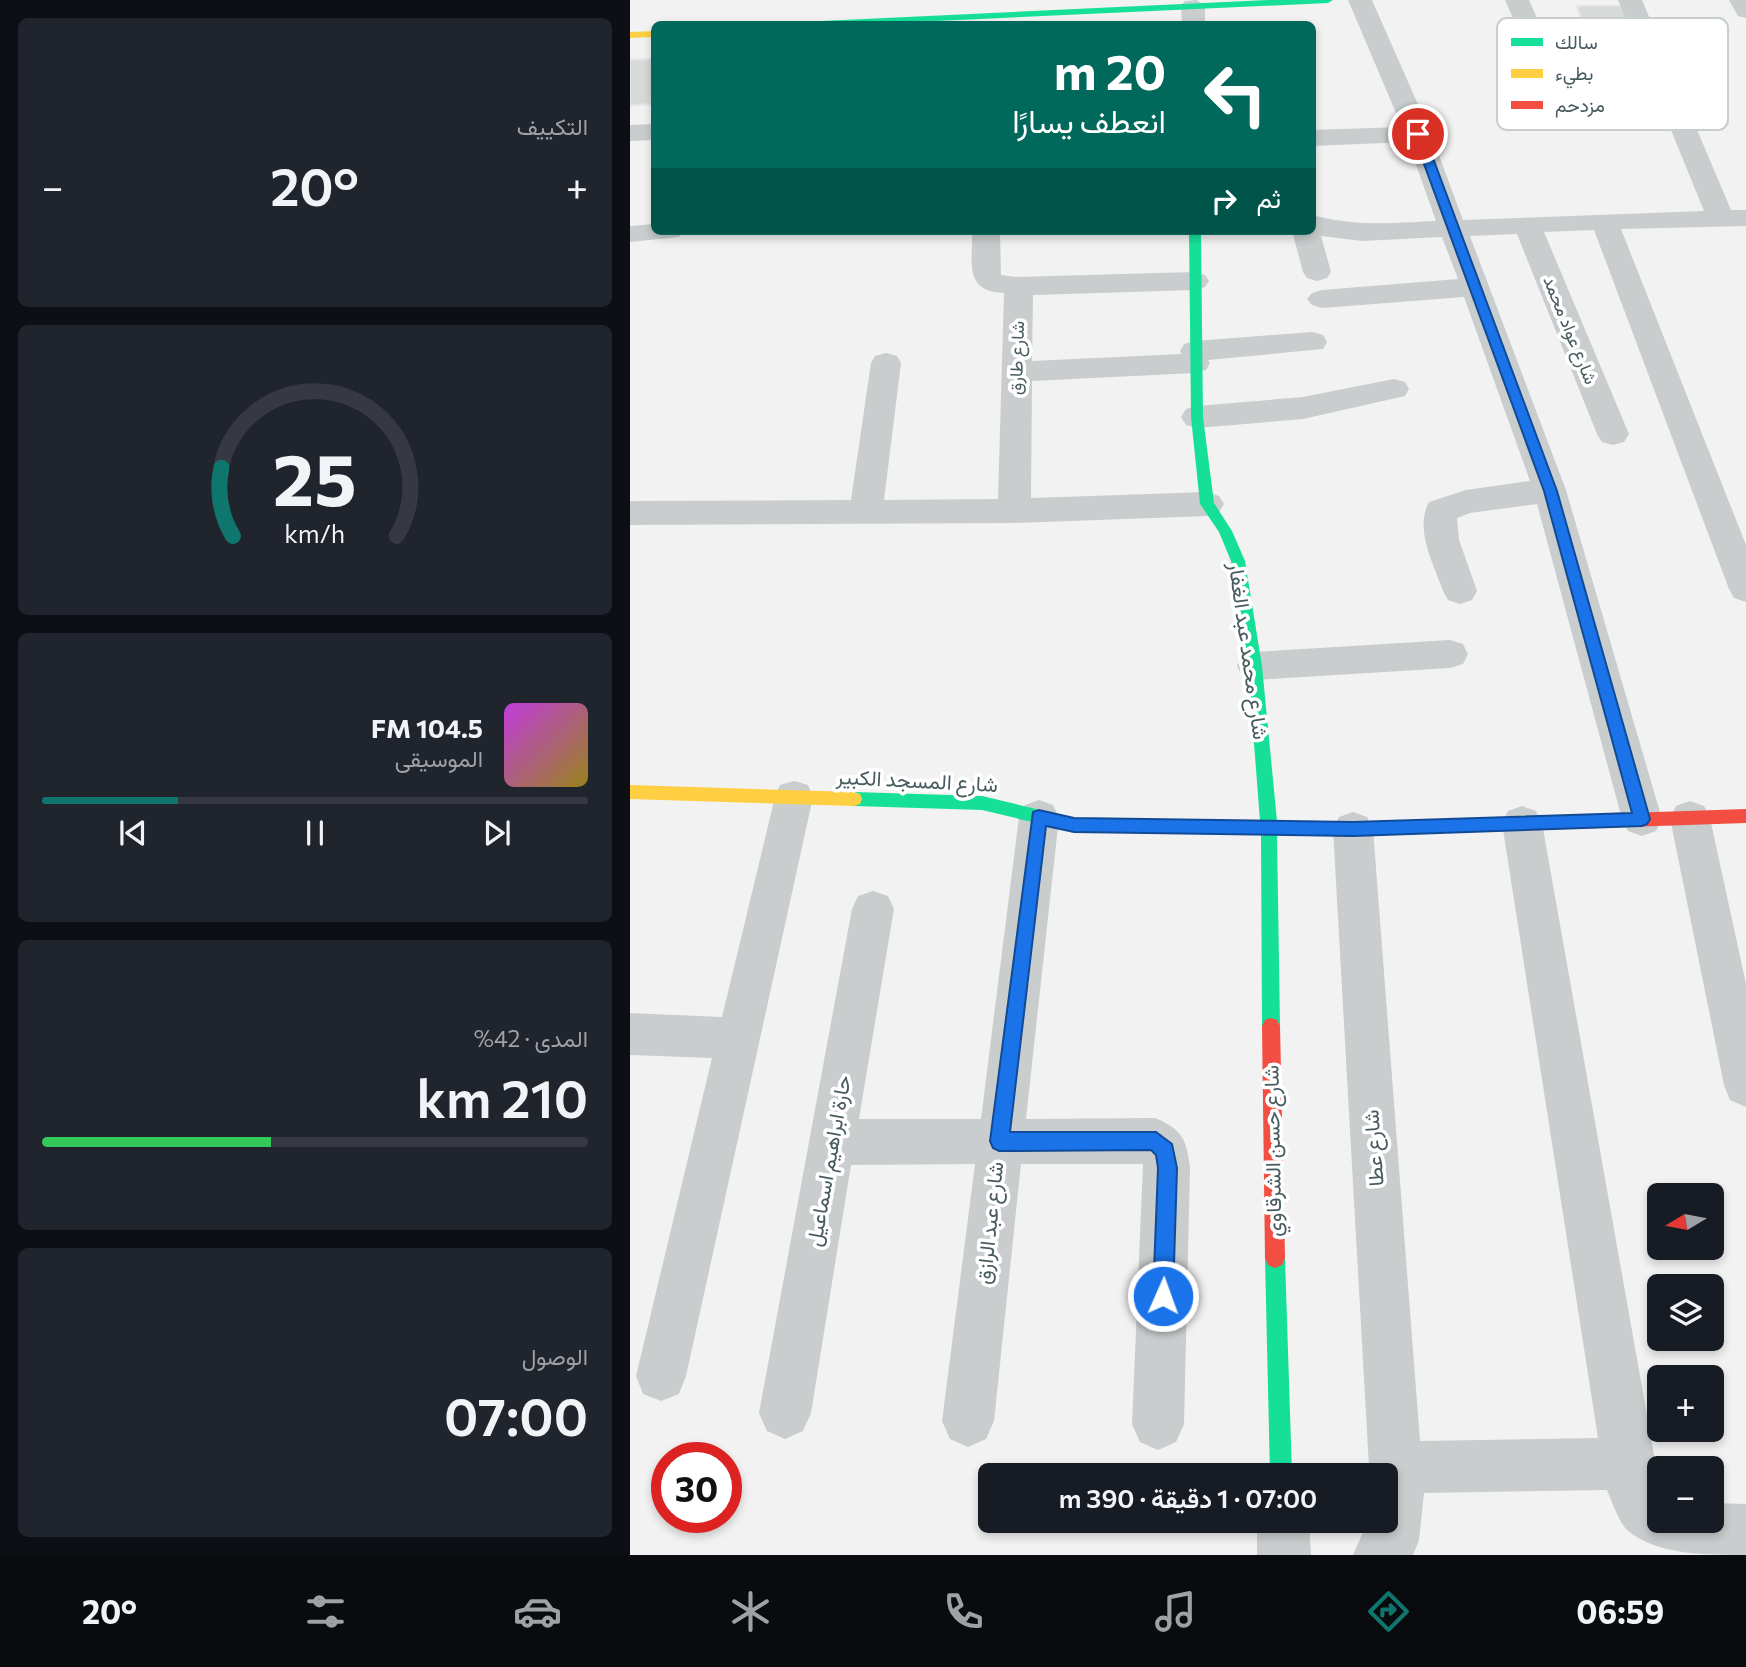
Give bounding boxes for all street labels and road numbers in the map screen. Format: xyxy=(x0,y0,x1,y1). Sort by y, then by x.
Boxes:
street label: شارع عواد محمد xyxy=(1537,272,1603,388)
street label: شارع طارق xyxy=(1004,321,1030,395)
street label: شارع محمد عبد الغفار xyxy=(1222,560,1274,741)
street label: شارع المسجد الكبير xyxy=(834,763,999,799)
street label: شارع حسن الشرقاوي xyxy=(1258,1065,1291,1237)
street label: حارة ابراهيم اسماعيل xyxy=(800,1073,858,1249)
street label: شارع عطا xyxy=(1357,1109,1391,1187)
street label: شارع عبد الرازق xyxy=(970,1160,1010,1286)

